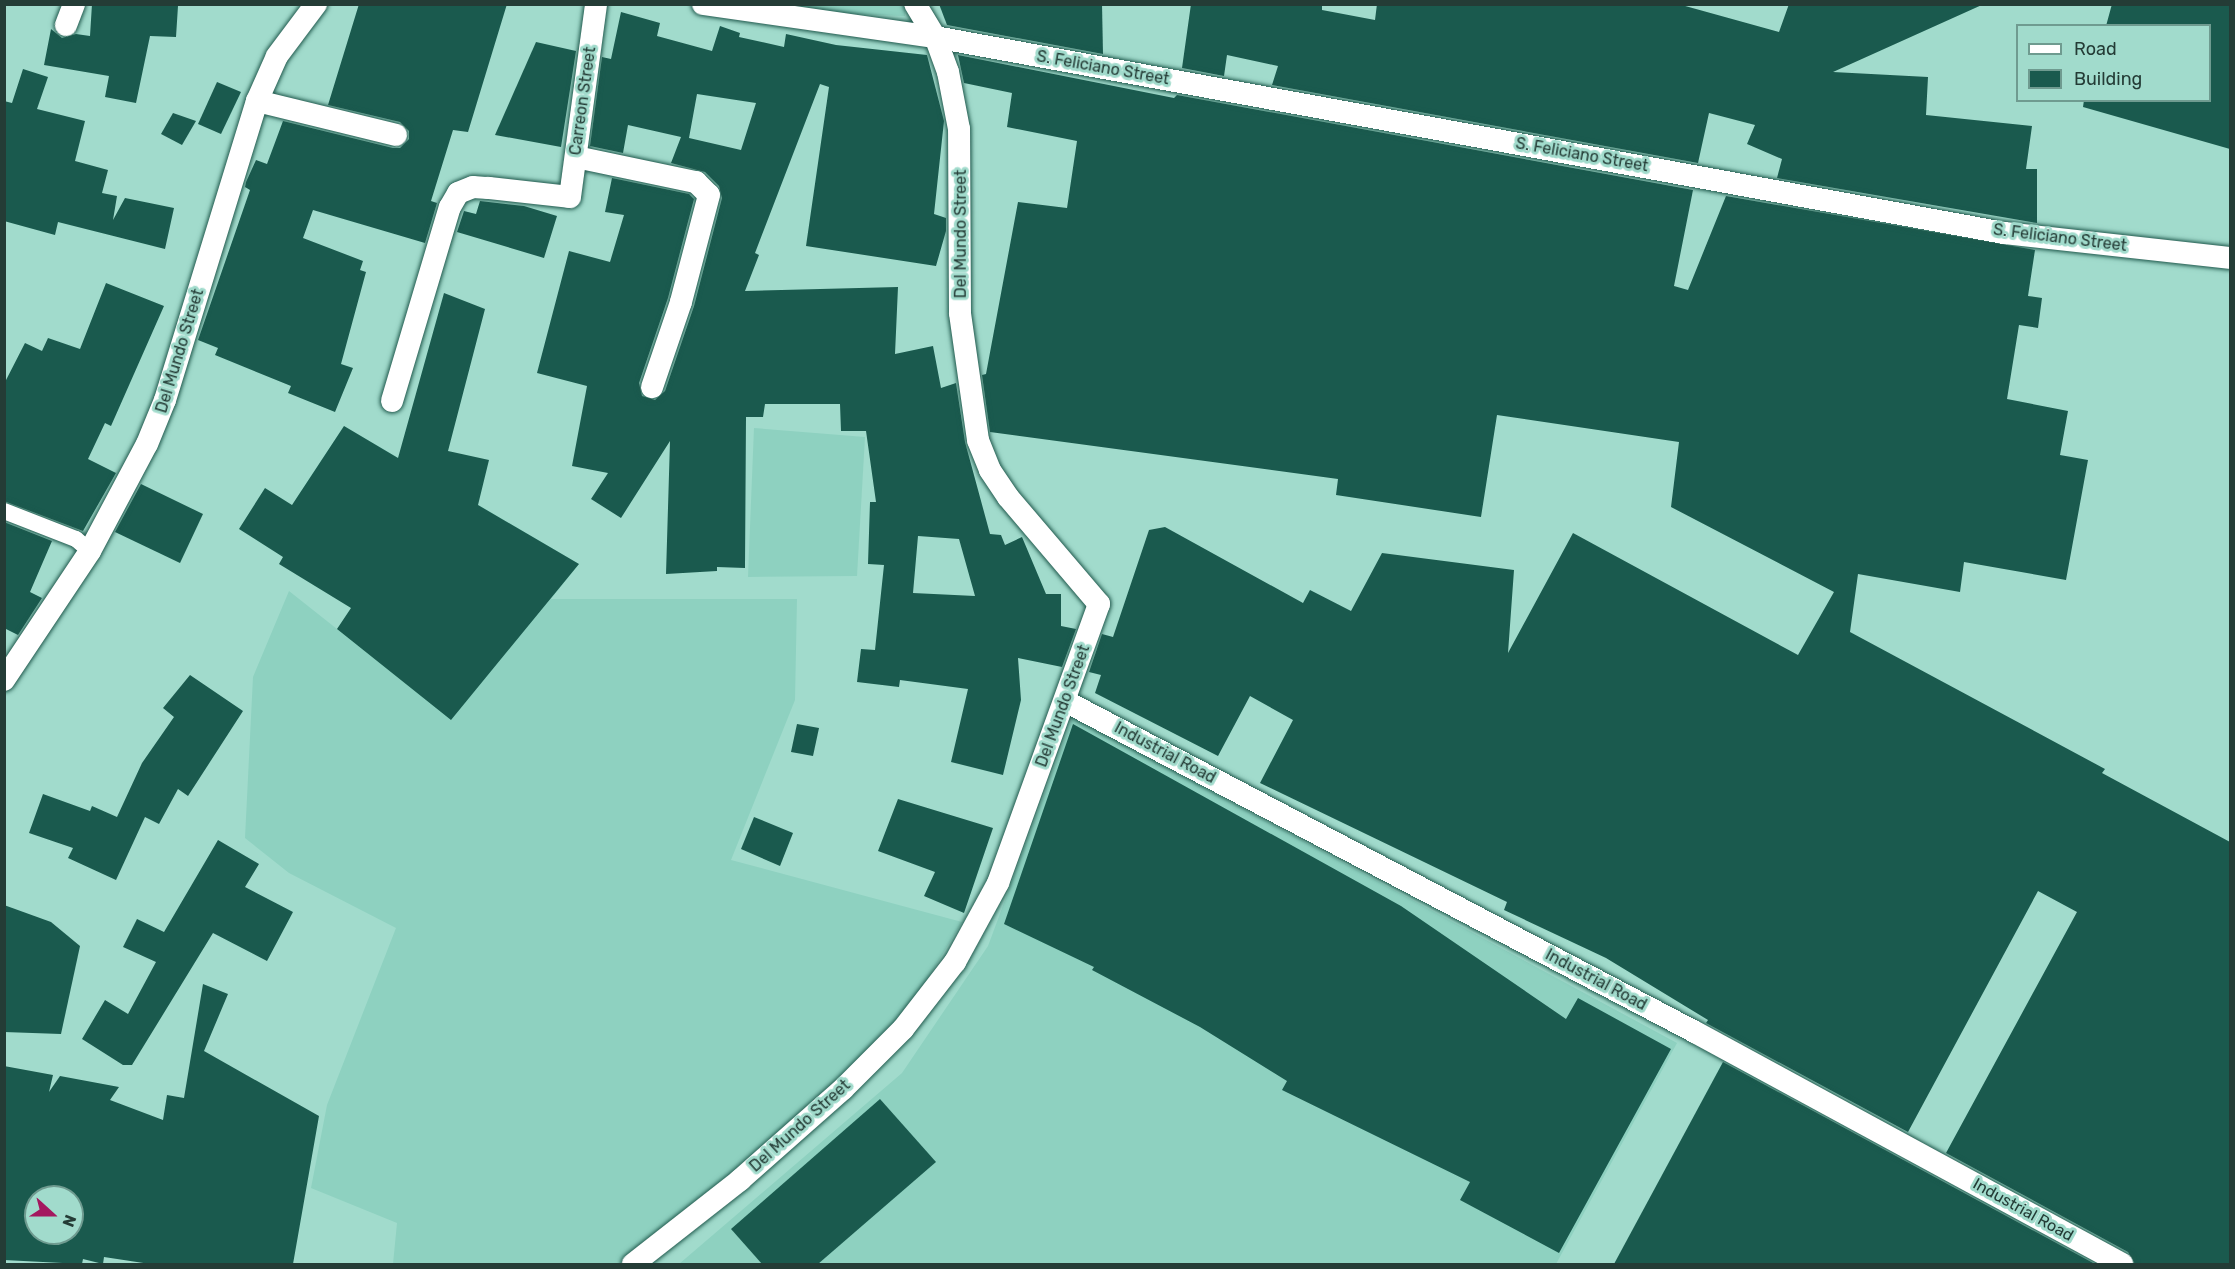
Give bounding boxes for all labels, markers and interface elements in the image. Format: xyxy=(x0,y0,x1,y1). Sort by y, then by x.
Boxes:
legend xyxy=(2016,24,2211,102)
text: Road xyxy=(2074,38,2117,60)
street label: Carreon Street xyxy=(566,45,600,157)
street label: S. Feliciano Street xyxy=(1035,47,1171,89)
text: Building xyxy=(2074,68,2142,90)
street label: S. Feliciano Street xyxy=(1514,134,1650,176)
street label: Del Mundo Street xyxy=(951,170,971,298)
street label: S. Feliciano Street xyxy=(1992,220,2128,256)
street label: Del Mundo Street xyxy=(152,287,208,415)
street label: Del Mundo Street xyxy=(1032,642,1094,770)
street label: Industrial Road xyxy=(1111,718,1219,788)
street label: Industrial Road xyxy=(1542,945,1650,1015)
street label: Del Mundo Street xyxy=(746,1076,854,1176)
street label: Industrial Road xyxy=(1969,1174,2077,1246)
north arrow xyxy=(24,1185,84,1245)
text: N xyxy=(58,1212,80,1230)

